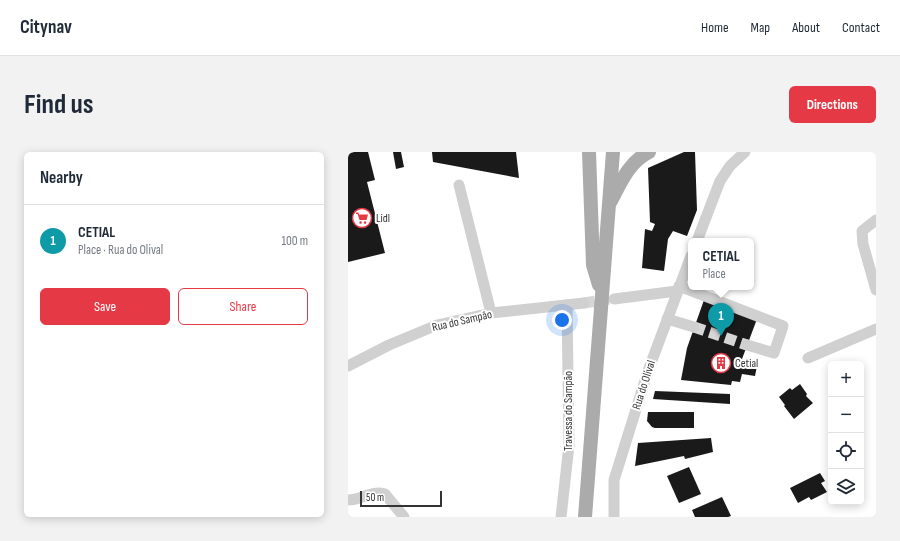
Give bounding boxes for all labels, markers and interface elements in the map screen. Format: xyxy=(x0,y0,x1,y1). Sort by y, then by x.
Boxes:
text: Citynav xyxy=(20,16,72,39)
text: Home xyxy=(701,19,729,36)
text: Map xyxy=(751,19,770,36)
text: About xyxy=(792,19,820,36)
text: Contact xyxy=(842,19,880,36)
button: Directions xyxy=(789,86,876,123)
text: Find us xyxy=(24,88,93,121)
text: Nearby xyxy=(40,168,83,188)
supermarket icon: Lidl xyxy=(351,207,373,229)
place label: Lidl xyxy=(376,211,390,226)
text: CETIAL xyxy=(78,223,115,242)
text: 1 xyxy=(50,233,56,249)
text: 100 m xyxy=(281,233,308,249)
popup xyxy=(688,238,754,290)
text: Place · Rua do Olival xyxy=(78,242,163,258)
text: CETIAL xyxy=(702,247,740,266)
text: Place xyxy=(702,266,726,282)
button: Save xyxy=(40,288,170,325)
button: Share xyxy=(178,288,308,325)
pin: 1 xyxy=(708,303,734,336)
street label: Rua do Sampão xyxy=(431,307,493,335)
your location xyxy=(552,310,572,330)
building icon: Cetial xyxy=(710,352,732,374)
place label: Cetial xyxy=(735,356,758,371)
street label: Rua do Olival xyxy=(629,358,659,412)
map controls xyxy=(828,361,864,505)
button: + xyxy=(828,361,864,397)
street label: Travessa do Sampão xyxy=(561,371,576,451)
button: − xyxy=(828,397,864,433)
button: locate xyxy=(828,433,864,469)
button: layers xyxy=(828,469,864,505)
scale bar xyxy=(360,489,442,508)
text: 50 m xyxy=(366,491,384,504)

